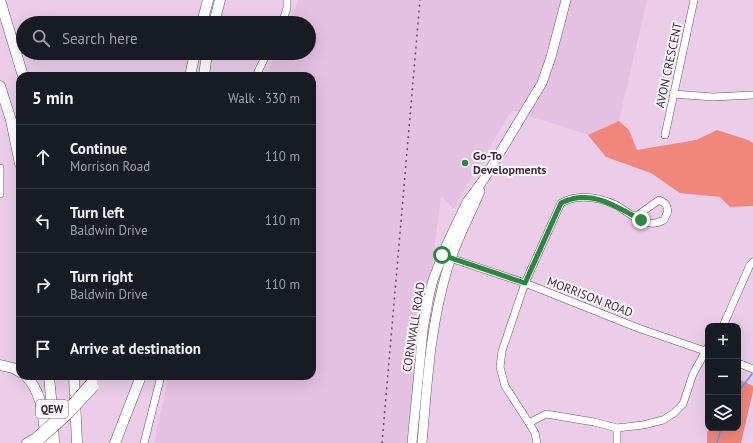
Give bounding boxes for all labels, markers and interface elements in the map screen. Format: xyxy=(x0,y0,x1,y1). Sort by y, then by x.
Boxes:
search box xyxy=(16,16,316,60)
street label: AVON CRESCENT xyxy=(652,20,685,109)
icon: search xyxy=(30,27,52,49)
text: Search here xyxy=(62,29,138,48)
text: 5 min xyxy=(32,87,73,109)
text: Walk · 330 m xyxy=(228,90,300,107)
text: Continue xyxy=(70,139,127,158)
icon: ahead xyxy=(32,146,54,168)
text: 110 m xyxy=(265,148,300,165)
place label: Go-To Developments xyxy=(473,148,546,177)
text: Morrison Road xyxy=(70,158,150,175)
marker: Go-To Developments xyxy=(460,158,470,168)
text: Turn left xyxy=(70,203,124,222)
icon: left xyxy=(32,210,54,232)
route end xyxy=(632,211,650,229)
text: 110 m xyxy=(265,212,300,229)
text: Baldwin Drive xyxy=(70,222,148,239)
route start xyxy=(433,246,451,264)
text: Turn right xyxy=(70,267,133,286)
street label: MORRISON ROAD xyxy=(545,273,635,320)
icon: right xyxy=(32,274,54,296)
text: 110 m xyxy=(265,276,300,293)
street label: CORNWALL ROAD xyxy=(399,281,428,373)
text: Baldwin Drive xyxy=(70,286,148,303)
map controls xyxy=(705,323,741,431)
button: + xyxy=(705,323,741,359)
icon: arrive xyxy=(32,338,54,360)
text: Arrive at destination xyxy=(70,339,201,358)
button: − xyxy=(705,359,741,395)
button: layers xyxy=(705,395,741,431)
road number: QEW xyxy=(36,400,68,418)

